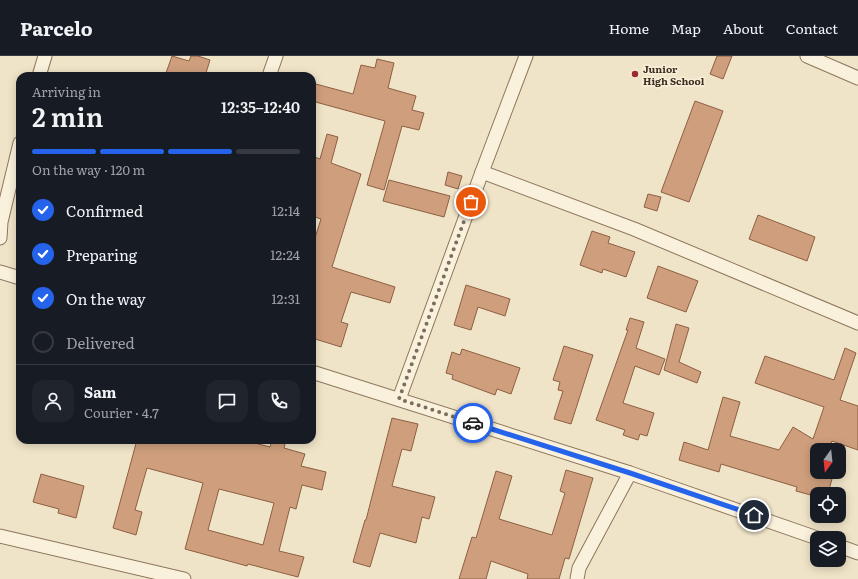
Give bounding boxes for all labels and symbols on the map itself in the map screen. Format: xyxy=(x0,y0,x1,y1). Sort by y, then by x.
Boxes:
place label: Junior High School xyxy=(643,61,705,88)
marker: Junior High School xyxy=(630,69,640,79)
pin xyxy=(454,185,488,219)
courier xyxy=(453,403,493,443)
north arrow xyxy=(810,443,846,479)
pin xyxy=(737,498,771,532)

